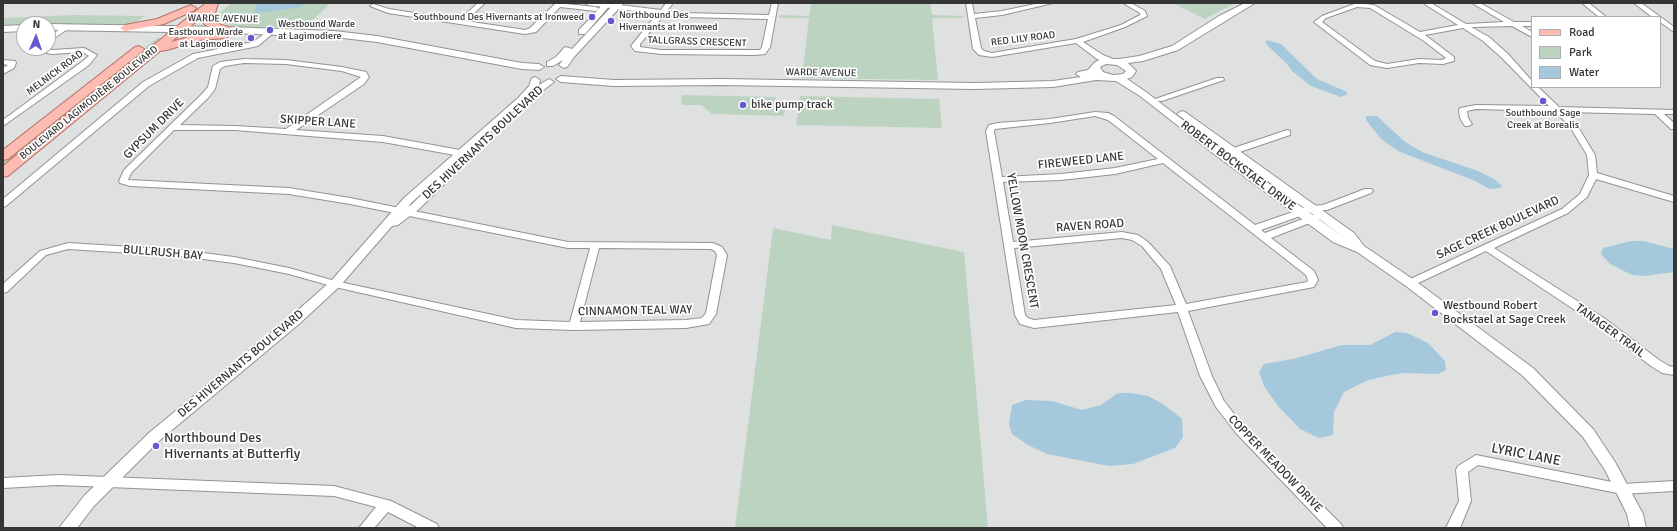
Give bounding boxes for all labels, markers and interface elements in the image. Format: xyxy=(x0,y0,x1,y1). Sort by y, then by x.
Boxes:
place label: Northbound Des Hivernants at Ironweed xyxy=(619,9,718,32)
place label: Southbound Des Hivernants at Ironweed xyxy=(413,11,584,23)
street label: WARDE AVENUE xyxy=(187,12,259,26)
marker: Southbound Des Hivernants at Ironweed xyxy=(587,12,597,22)
north arrow xyxy=(16,16,56,56)
marker: Northbound Des Hivernants at Ironweed xyxy=(606,16,616,26)
legend xyxy=(1531,16,1661,88)
text: N xyxy=(32,18,40,31)
place label: Westbound Warde at Lagimodiere xyxy=(278,18,355,42)
marker: Westbound Warde at Lagimodiere xyxy=(265,25,275,35)
text: Road xyxy=(1569,25,1595,40)
place label: Eastbound Warde at Lagimodiere xyxy=(168,26,243,50)
street label: RED LILY ROAD xyxy=(990,29,1056,49)
marker: Eastbound Warde at Lagimodiere xyxy=(246,33,256,43)
street label: TALLGRASS CRESCENT xyxy=(647,34,747,50)
street label: BOULEVARD LAGIMODIÈRE BOULEVARD xyxy=(18,44,160,162)
text: Park xyxy=(1569,45,1592,60)
street label: MELNICK ROAD xyxy=(24,48,86,98)
text: Water xyxy=(1569,65,1599,80)
street label: WARDE AVENUE xyxy=(785,66,857,80)
street label: DES HIVERNANTS BOULEVARD xyxy=(420,83,546,203)
street label: GYPSUM DRIVE xyxy=(121,96,187,162)
marker: Southbound Sage Creek at Borealis xyxy=(1538,96,1548,106)
place label: bike pump track xyxy=(751,98,833,112)
marker: bike pump track xyxy=(738,100,748,110)
place label: Southbound Sage Creek at Borealis xyxy=(1506,107,1580,130)
street label: SKIPPER LANE xyxy=(280,112,356,132)
street label: ROBERT BOCKSTAEL DRIVE xyxy=(1178,118,1298,214)
street label: FIREWEED LANE xyxy=(1037,149,1125,173)
street label: YELLOW MOON CRESCENT xyxy=(1003,172,1041,310)
street label: SAGE CREEK BOULEVARD xyxy=(1434,193,1562,263)
street label: RAVEN ROAD xyxy=(1055,216,1125,236)
street label: BULLRUSH BAY xyxy=(122,242,204,264)
place label: Westbound Robert Bockstael at Sage Creek xyxy=(1443,299,1566,327)
street label: TANAGER TRAIL xyxy=(1572,301,1648,361)
street label: CINNAMON TEAL WAY xyxy=(578,303,692,319)
street label: DES HIVERNANTS BOULEVARD xyxy=(175,307,307,421)
marker: Westbound Robert Bockstael at Sage Creek xyxy=(1430,308,1440,318)
street label: COPPER MEADOW DRIVE xyxy=(1225,412,1325,516)
place label: Northbound Des Hivernants at Butterfly xyxy=(164,430,300,462)
street label: LYRIC LANE xyxy=(1490,440,1562,470)
marker: Northbound Des Hivernants at Butterfly xyxy=(151,441,161,451)

